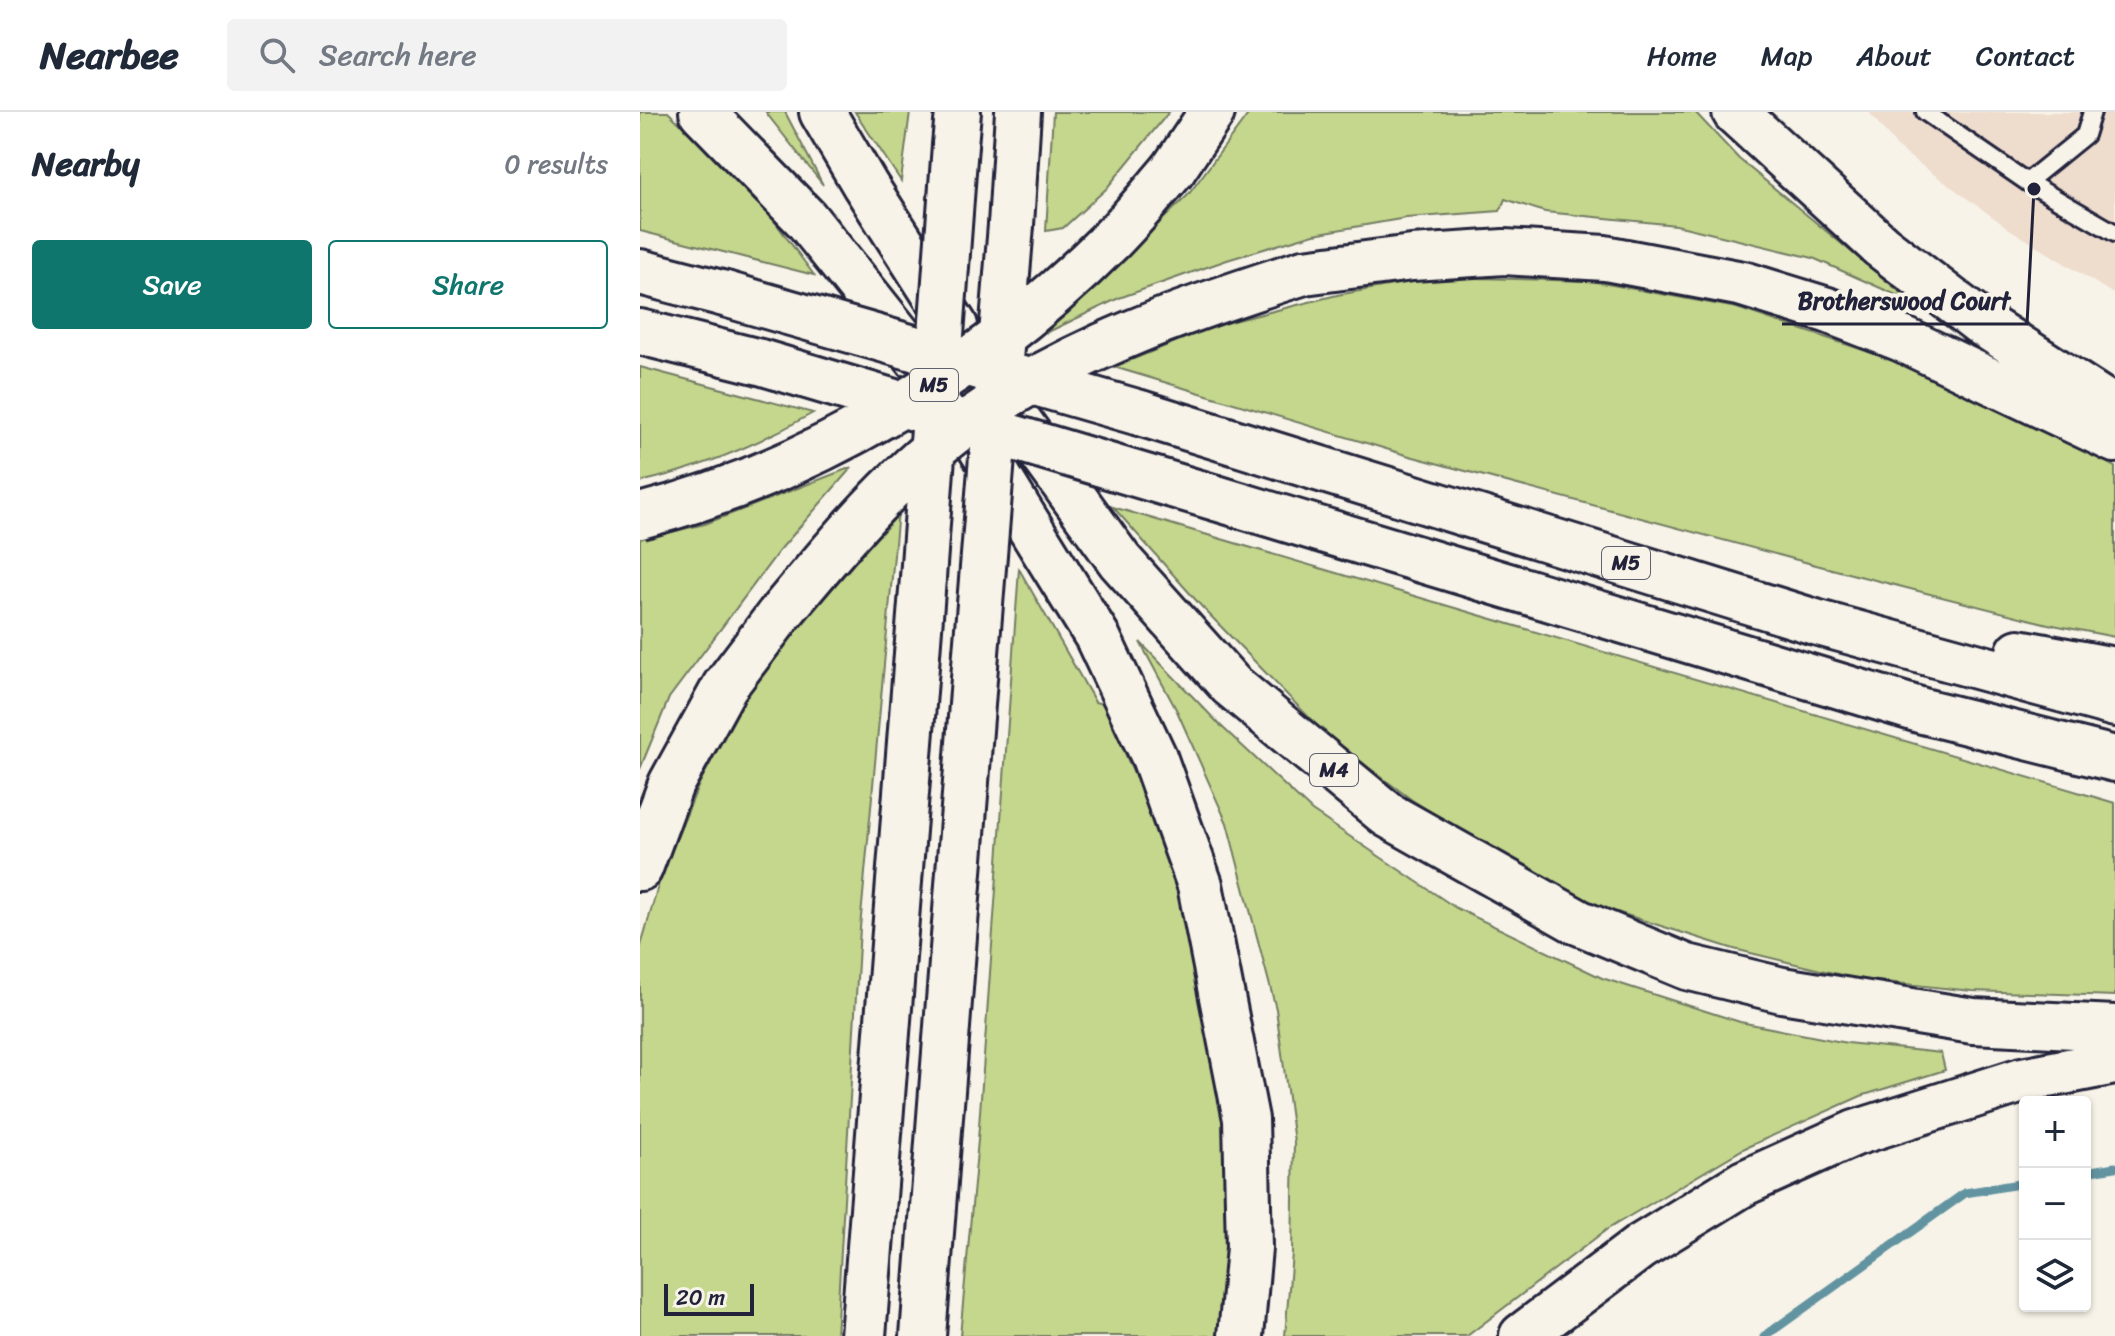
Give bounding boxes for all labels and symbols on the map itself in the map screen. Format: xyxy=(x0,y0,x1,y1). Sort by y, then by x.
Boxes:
callout: Brotherswood Court xyxy=(1782,276,2027,324)
text: Brotherswood Court xyxy=(1798,280,2012,322)
road number: M5 xyxy=(910,369,958,401)
road number: M5 xyxy=(1602,547,1650,579)
road number: M4 xyxy=(1310,754,1358,786)
scale bar xyxy=(664,1280,754,1316)

